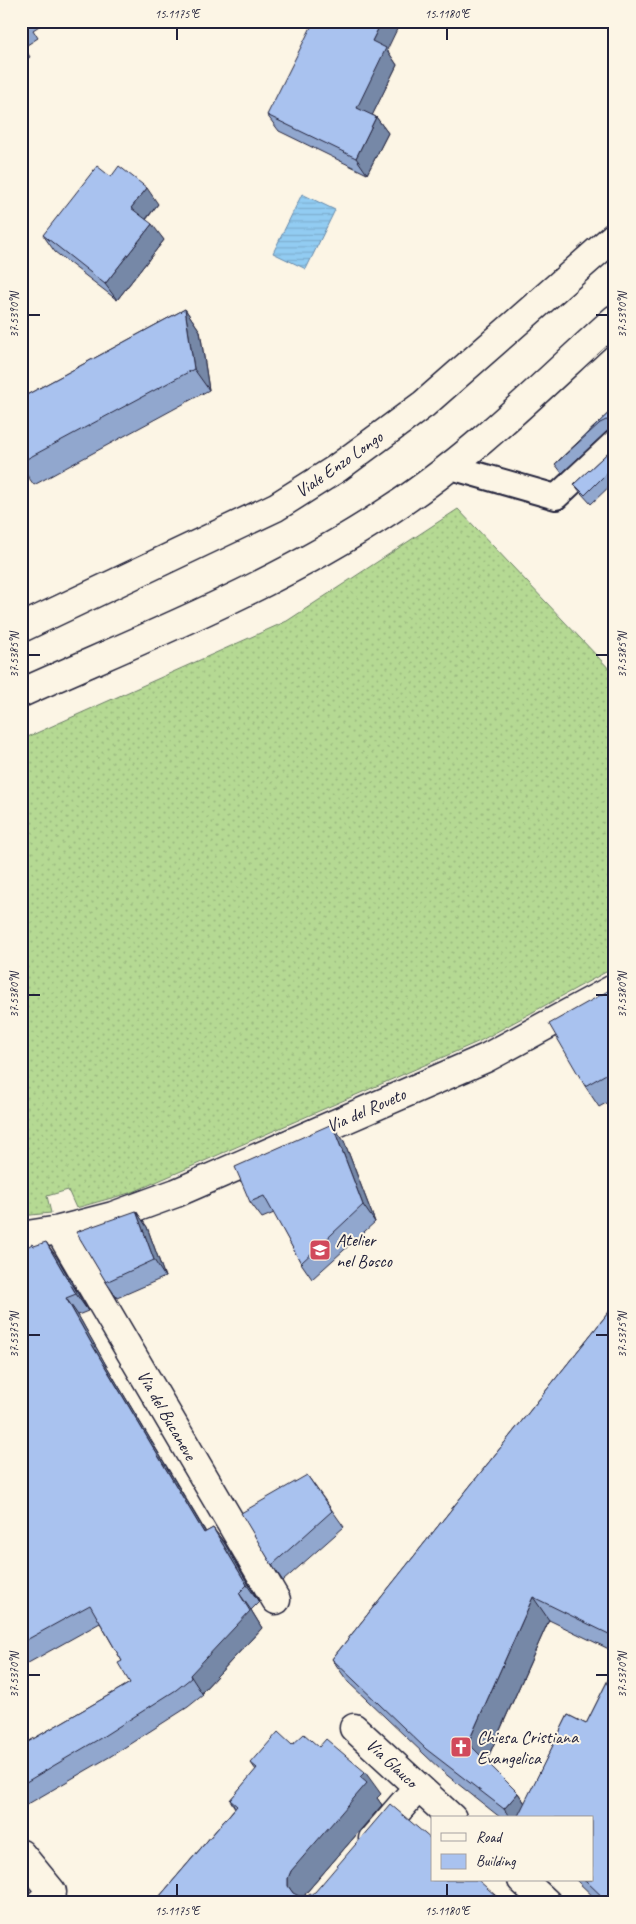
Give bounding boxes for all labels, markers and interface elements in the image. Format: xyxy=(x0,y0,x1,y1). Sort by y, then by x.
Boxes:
text: 15.1175°E xyxy=(155,6,201,22)
text: 15.1180°E xyxy=(425,6,471,22)
text: 37.5390°N xyxy=(6,291,22,338)
text: 37.5390°N xyxy=(614,291,630,338)
street label: Viale Enzo Longo xyxy=(291,425,388,502)
text: 37.5385°N xyxy=(6,631,22,678)
text: 37.5385°N xyxy=(614,631,630,678)
text: 37.5380°N xyxy=(6,971,22,1018)
text: 37.5380°N xyxy=(614,971,630,1018)
street label: Via del Roveto xyxy=(323,1082,410,1137)
place label: Atelier nel Bosco xyxy=(336,1229,394,1272)
school or university icon: Atelier nel Bosco xyxy=(308,1238,332,1262)
text: 37.5375°N xyxy=(6,1311,22,1358)
text: 37.5375°N xyxy=(614,1311,630,1358)
street label: Via del Bucaneve xyxy=(133,1366,202,1465)
text: 37.5370°N xyxy=(6,1651,22,1698)
text: 37.5370°N xyxy=(614,1651,630,1698)
place label: Chiesa Cristiana Evangelica xyxy=(477,1726,579,1769)
street label: Via Glauco xyxy=(362,1734,424,1793)
church icon: Chiesa Cristiana Evangelica xyxy=(449,1735,473,1759)
legend xyxy=(431,1816,594,1882)
text: Road xyxy=(476,1828,503,1847)
text: Building xyxy=(476,1852,516,1871)
text: 15.1175°E xyxy=(155,1903,201,1919)
text: 15.1180°E xyxy=(425,1903,471,1919)

